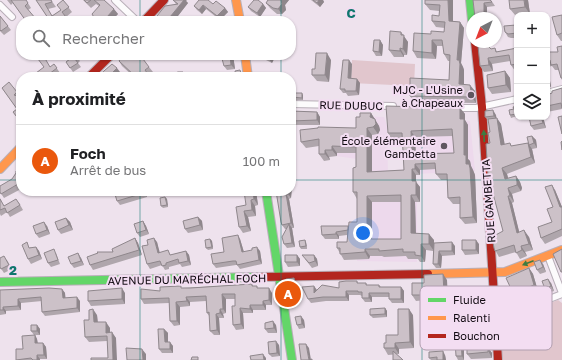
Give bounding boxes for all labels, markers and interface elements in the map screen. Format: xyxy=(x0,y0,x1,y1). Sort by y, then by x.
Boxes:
text: C xyxy=(346,5,356,21)
north arrow xyxy=(466,12,502,48)
map controls xyxy=(514,12,550,120)
button: + xyxy=(514,12,550,48)
search box xyxy=(16,16,296,60)
icon: search xyxy=(30,27,52,49)
text: Rechercher xyxy=(62,29,145,47)
button: − xyxy=(514,48,550,84)
place label: MJC - L'Usine à Chapeaux xyxy=(393,83,463,109)
button: layers xyxy=(514,84,550,120)
text: À proximité xyxy=(32,88,126,109)
marker: MJC - L'Usine à Chapeaux xyxy=(466,90,476,100)
street label: RUE DUBUC xyxy=(319,98,383,112)
one-way arrow xyxy=(480,130,487,142)
place label: École élémentaire Gambetta xyxy=(341,134,436,160)
marker: École élémentaire Gambetta xyxy=(439,141,449,151)
text: Foch xyxy=(70,144,105,162)
text: A xyxy=(40,153,50,169)
text: 100 m xyxy=(243,153,280,169)
street label: RUE GAMBETTA xyxy=(479,158,497,243)
text: Arrêt de bus xyxy=(70,162,146,178)
your location xyxy=(353,223,373,243)
one-way arrow xyxy=(521,261,533,267)
text: 2 xyxy=(9,262,17,278)
street label: AVENUE DU MARÉCHAL FOCH xyxy=(108,271,266,287)
pin: A xyxy=(275,279,301,309)
legend xyxy=(420,286,552,350)
text: Fluide xyxy=(453,293,486,306)
text: Ralenti xyxy=(453,311,490,324)
text: Bouchon xyxy=(453,329,500,342)

